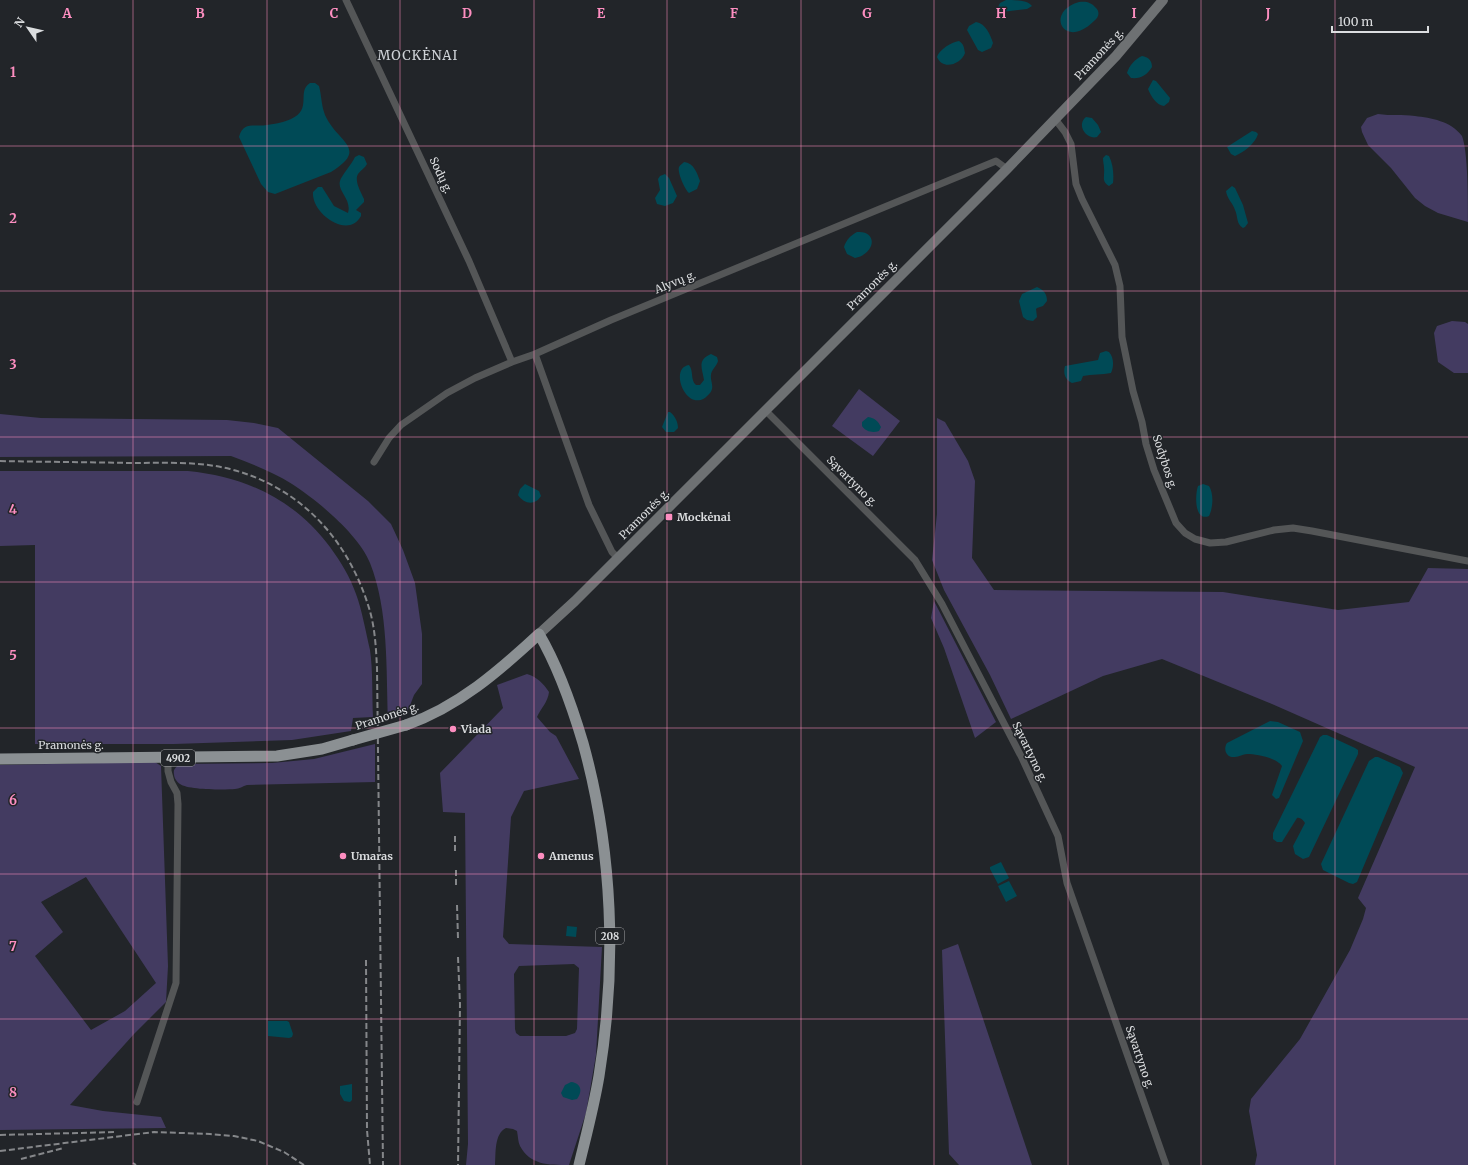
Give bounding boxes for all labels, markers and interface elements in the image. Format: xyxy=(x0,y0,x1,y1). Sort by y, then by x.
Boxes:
text: A xyxy=(61,5,72,22)
text: B xyxy=(195,5,205,22)
text: C xyxy=(330,5,339,22)
text: D xyxy=(462,5,472,22)
text: E xyxy=(597,5,606,22)
text: F xyxy=(730,5,738,22)
text: G xyxy=(862,5,872,22)
text: H xyxy=(996,5,1007,22)
text: I xyxy=(1131,5,1137,22)
text: J xyxy=(1264,5,1271,22)
north arrow xyxy=(8,8,48,48)
scale bar xyxy=(1332,8,1428,34)
text: 100 m xyxy=(1338,14,1373,29)
text: N xyxy=(11,15,28,30)
street label: Pramonės g. xyxy=(1072,25,1127,83)
district label: MOCKĖNAI xyxy=(378,47,458,64)
text: 1 xyxy=(10,64,16,81)
street label: Sodų g. xyxy=(426,154,456,196)
text: 2 xyxy=(9,210,17,227)
street label: Pramonės g. xyxy=(844,257,900,313)
street label: Alyvų g. xyxy=(651,267,698,297)
text: 3 xyxy=(9,356,17,373)
street label: Sodybos g. xyxy=(1150,433,1180,491)
street label: Sąvartyno g. xyxy=(824,453,880,509)
street label: Pramonės g. xyxy=(616,486,672,542)
text: 4 xyxy=(9,501,18,518)
place label: Mockėnai xyxy=(677,510,731,524)
marker: Mockėnai xyxy=(664,512,674,522)
text: 5 xyxy=(9,647,17,664)
street label: Pramonės g. xyxy=(354,699,420,733)
street label: Sąvartyno g. xyxy=(1009,719,1051,785)
place label: Viada xyxy=(460,722,491,736)
marker: Viada xyxy=(448,724,458,734)
street label: Pramonės g. xyxy=(38,738,104,752)
road number: 4902 xyxy=(161,750,195,766)
text: 6 xyxy=(9,792,17,809)
place label: Umaras xyxy=(351,849,393,863)
place label: Amenus xyxy=(548,849,594,863)
marker: Umaras xyxy=(338,851,348,861)
marker: Amenus xyxy=(536,851,546,861)
road number: 208 xyxy=(596,928,624,944)
text: 7 xyxy=(9,938,17,955)
street label: Sąvartyno g. xyxy=(1123,1024,1157,1091)
text: 8 xyxy=(9,1084,17,1101)

